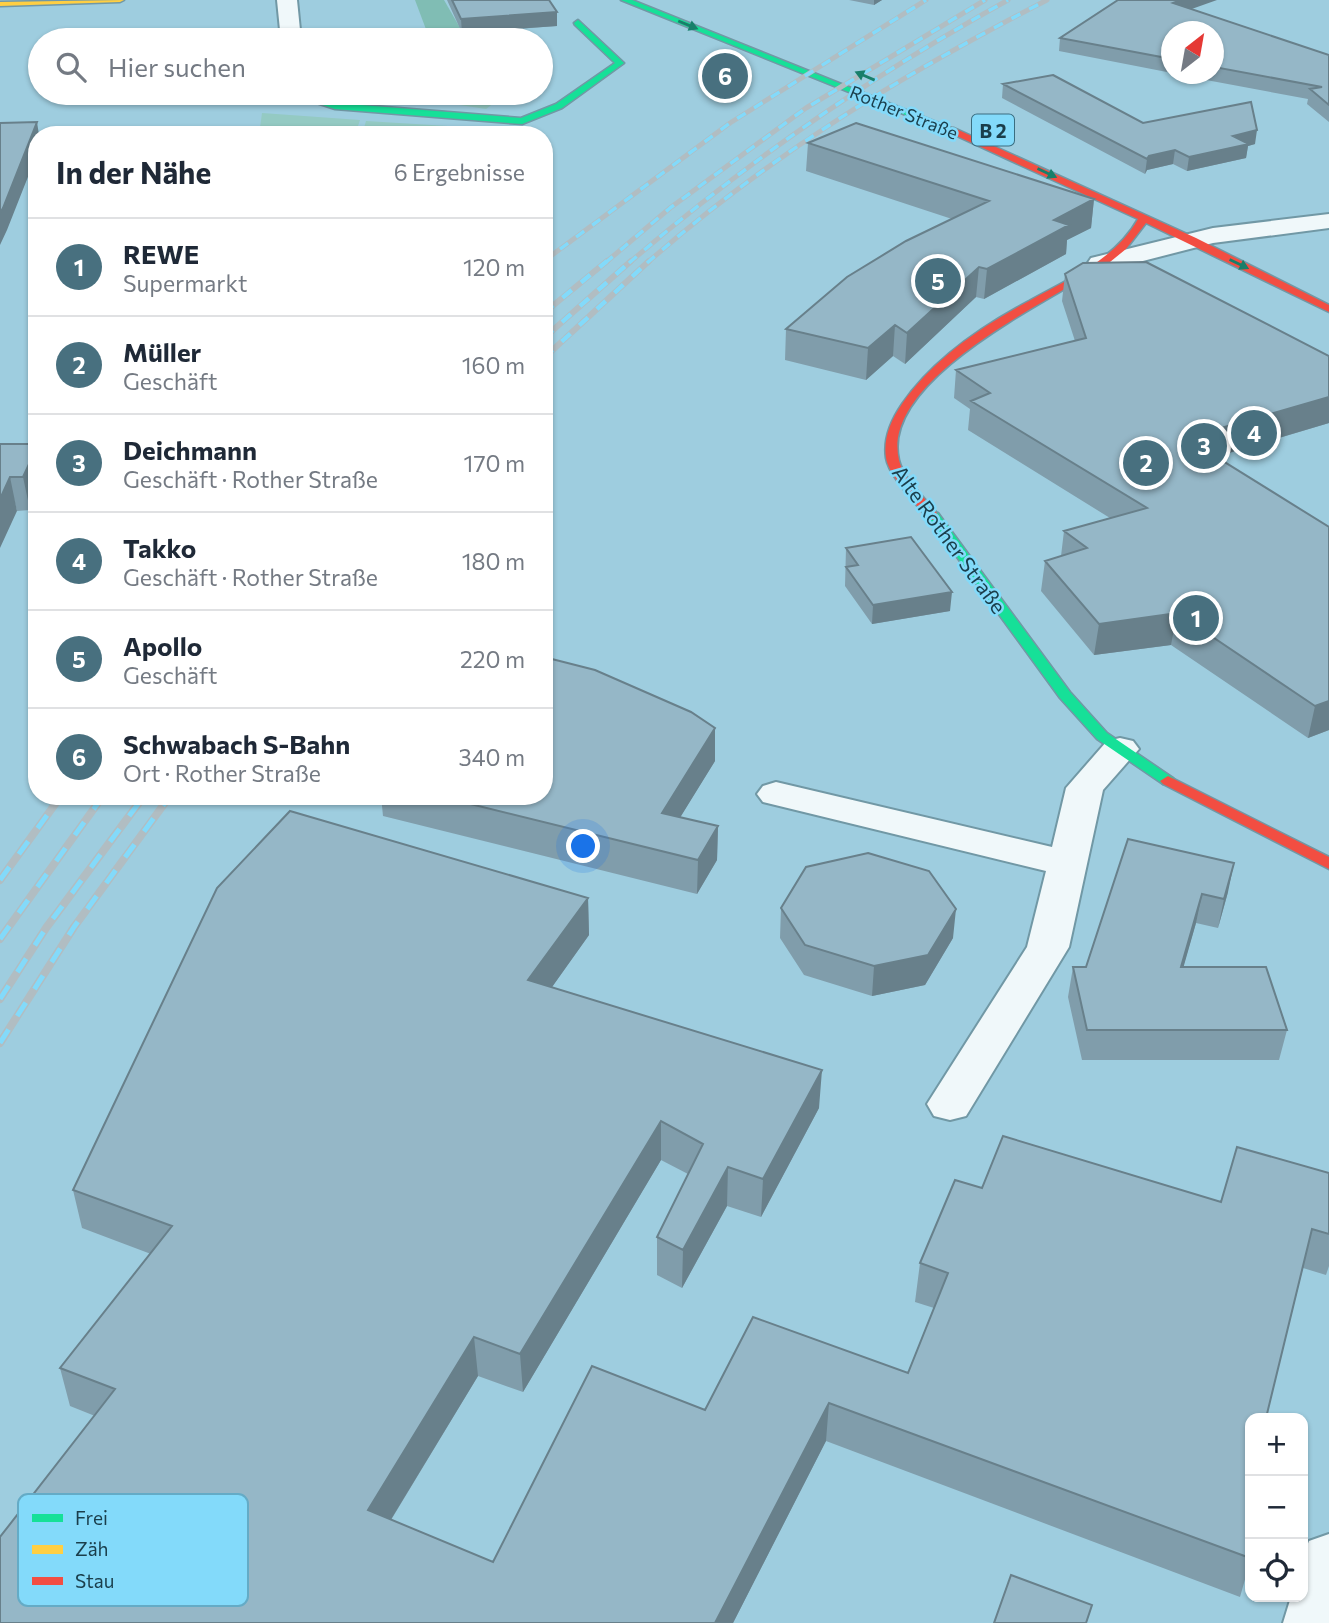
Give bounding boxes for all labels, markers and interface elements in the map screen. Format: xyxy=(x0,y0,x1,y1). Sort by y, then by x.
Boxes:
one-way arrow xyxy=(678,20,699,31)
north arrow xyxy=(1161,21,1224,84)
search box xyxy=(28,28,553,105)
icon: search xyxy=(52,48,90,86)
pin: 6 xyxy=(702,50,748,102)
text: Hier suchen xyxy=(108,51,246,82)
one-way arrow xyxy=(855,70,876,81)
street label: Rother Straße xyxy=(847,80,961,144)
road number: B 2 xyxy=(972,114,1014,146)
text: In der Nähe xyxy=(56,153,211,190)
text: 6 Ergebnisse xyxy=(394,158,525,186)
one-way arrow xyxy=(1037,167,1057,179)
text: REWE xyxy=(123,238,199,269)
text: 1 xyxy=(74,253,84,281)
text: 120 m xyxy=(463,253,525,281)
pin: 5 xyxy=(915,255,961,307)
one-way arrow xyxy=(1229,258,1249,269)
text: Supermarkt xyxy=(123,269,247,297)
text: Müller xyxy=(123,336,201,367)
text: 2 xyxy=(72,351,86,379)
text: 160 m xyxy=(462,351,525,379)
text: Geschäft xyxy=(123,367,217,395)
pin: 4 xyxy=(1231,407,1277,459)
pin: 3 xyxy=(1181,420,1227,472)
text: Deichmann xyxy=(123,434,257,465)
pin: 2 xyxy=(1123,437,1169,489)
text: 3 xyxy=(72,449,86,477)
text: 170 m xyxy=(464,449,525,477)
street label: Alte Rother Straße xyxy=(888,460,1012,618)
text: Geschäft · Rother Straße xyxy=(123,465,378,493)
text: Takko xyxy=(123,532,196,563)
text: 4 xyxy=(72,547,86,575)
text: 180 m xyxy=(462,547,525,575)
text: Geschäft · Rother Straße xyxy=(123,563,378,591)
pin: 1 xyxy=(1173,592,1219,644)
text: Apollo xyxy=(123,630,202,661)
text: 5 xyxy=(72,645,86,673)
text: 220 m xyxy=(460,645,525,673)
text: Geschäft xyxy=(123,661,217,689)
text: Schwabach S-Bahn xyxy=(123,728,350,759)
text: 6 xyxy=(72,743,86,771)
text: 340 m xyxy=(459,743,525,771)
text: Ort · Rother Straße xyxy=(123,759,321,787)
your location xyxy=(566,829,600,863)
map controls xyxy=(1245,1413,1308,1602)
button: + xyxy=(1245,1413,1308,1476)
button: − xyxy=(1245,1476,1308,1539)
legend xyxy=(18,1494,248,1606)
text: Frei xyxy=(75,1506,108,1529)
text: Zäh xyxy=(75,1537,109,1560)
button: locate xyxy=(1245,1539,1308,1602)
text: Stau xyxy=(75,1569,114,1592)

